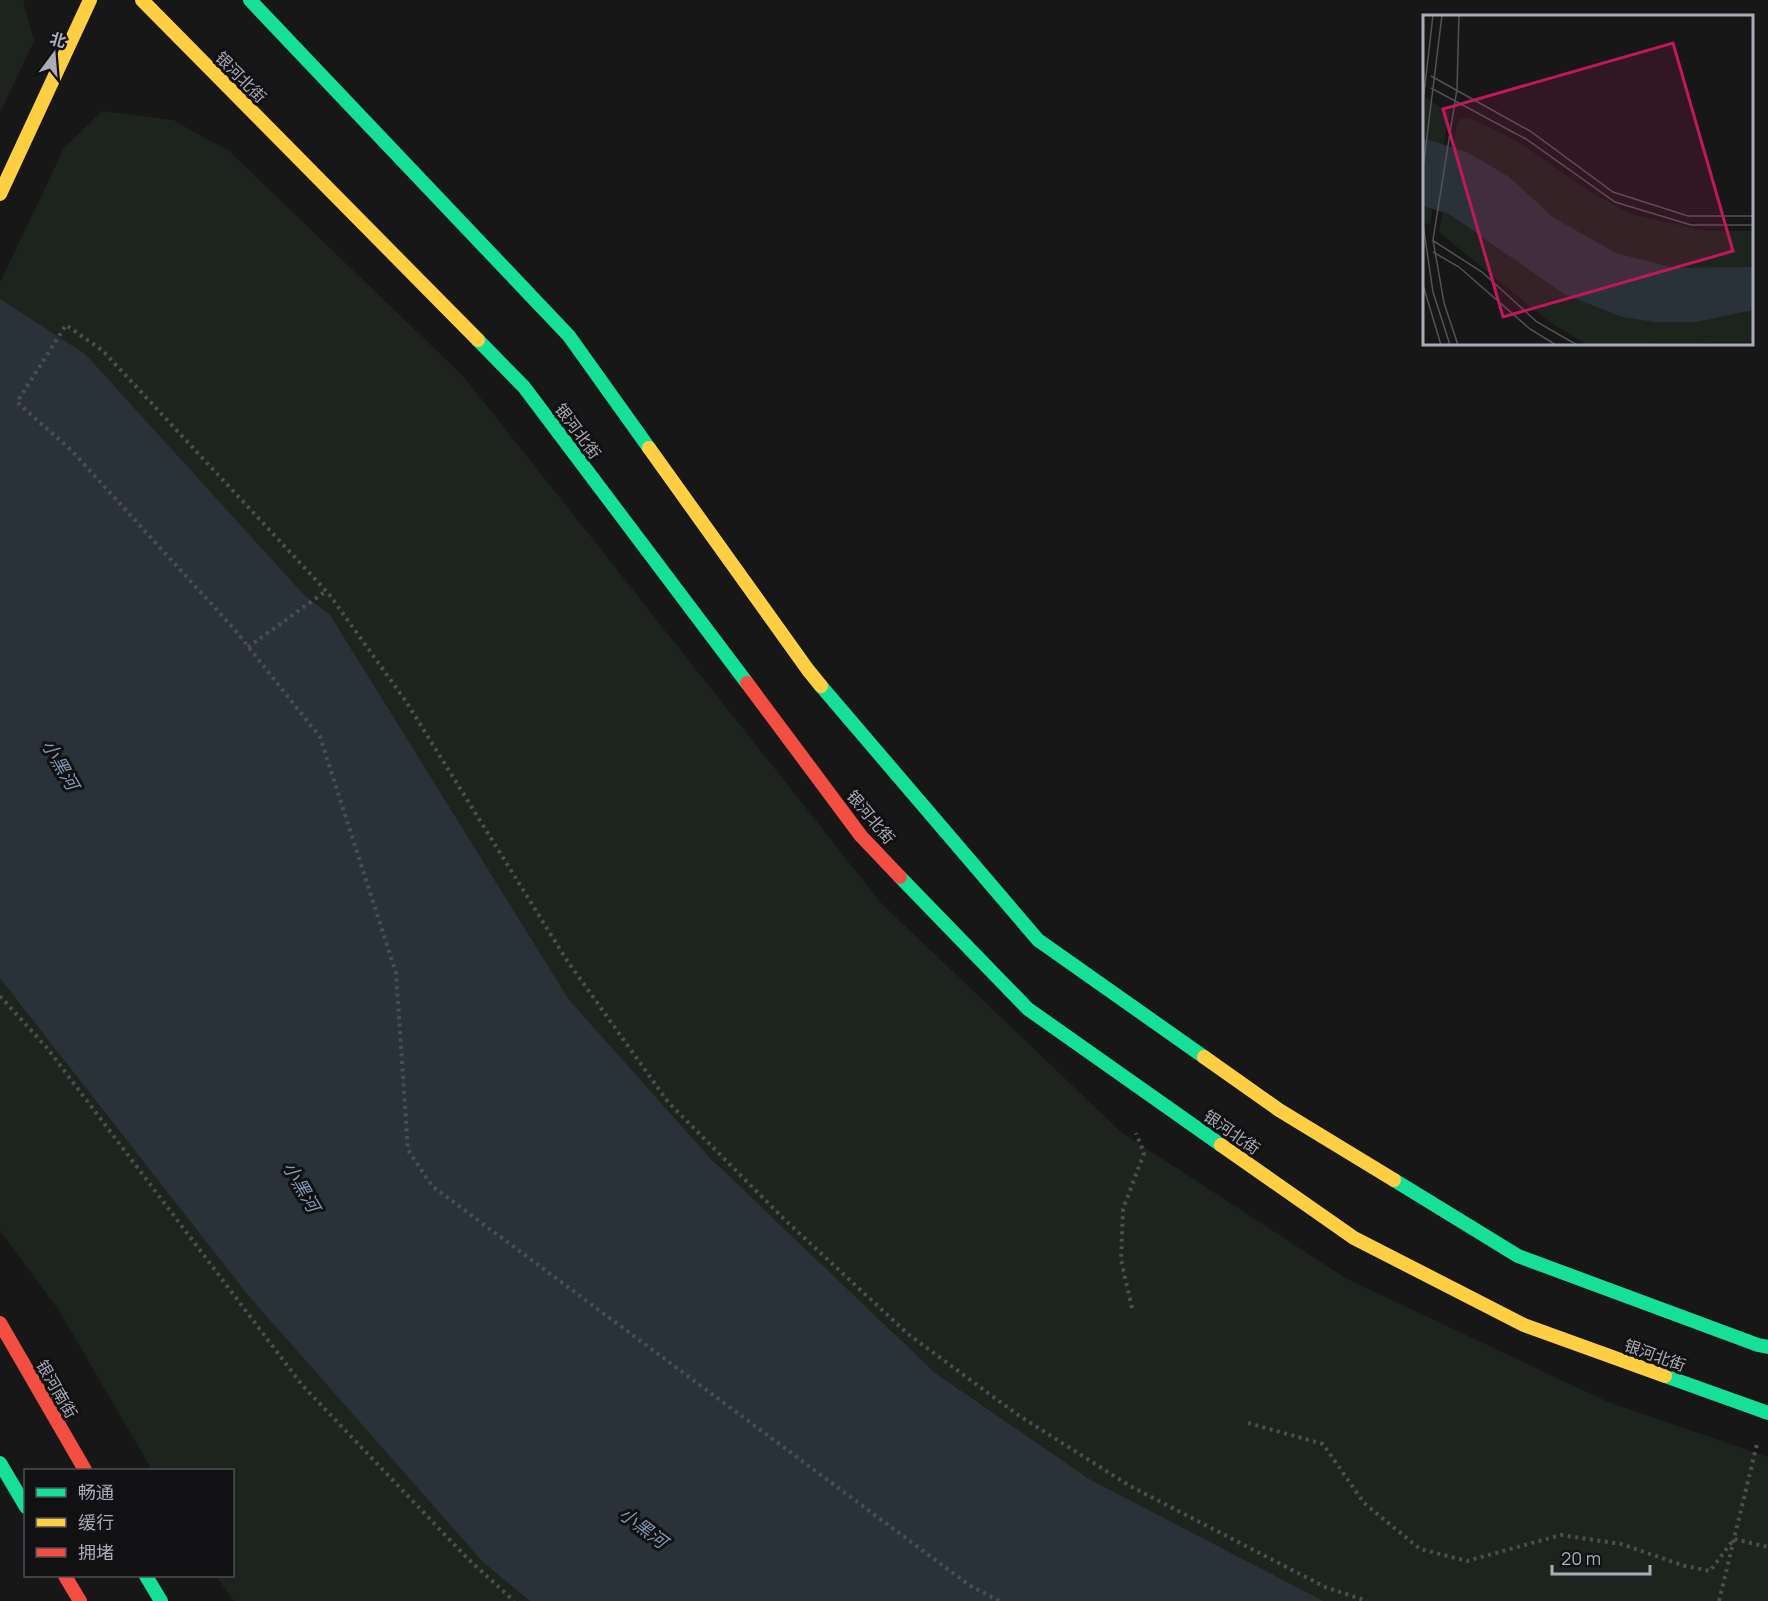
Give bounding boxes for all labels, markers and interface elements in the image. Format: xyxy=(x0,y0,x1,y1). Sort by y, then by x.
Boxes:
inset map xyxy=(1423,15,1753,345)
north arrow xyxy=(24,24,84,84)
text: 北 xyxy=(47,27,69,52)
street label: 银河北街 xyxy=(211,47,271,107)
street label: 银河北街 xyxy=(550,399,606,463)
water label: 小黑河 xyxy=(37,735,86,796)
street label: 银河北街 xyxy=(842,785,900,849)
street label: 银河北街 xyxy=(1199,1105,1265,1159)
water label: 小黑河 xyxy=(278,1157,327,1218)
street label: 银河北街 xyxy=(1621,1334,1689,1376)
street label: 银河南街 xyxy=(31,1356,83,1422)
legend xyxy=(24,1469,234,1577)
text: 畅通 xyxy=(78,1480,114,1504)
water label: 小黑河 xyxy=(615,1501,675,1555)
text: 缓行 xyxy=(78,1510,114,1534)
scale bar xyxy=(1552,1538,1650,1576)
text: 拥堵 xyxy=(78,1540,114,1564)
text: 20 m xyxy=(1561,1546,1601,1570)

